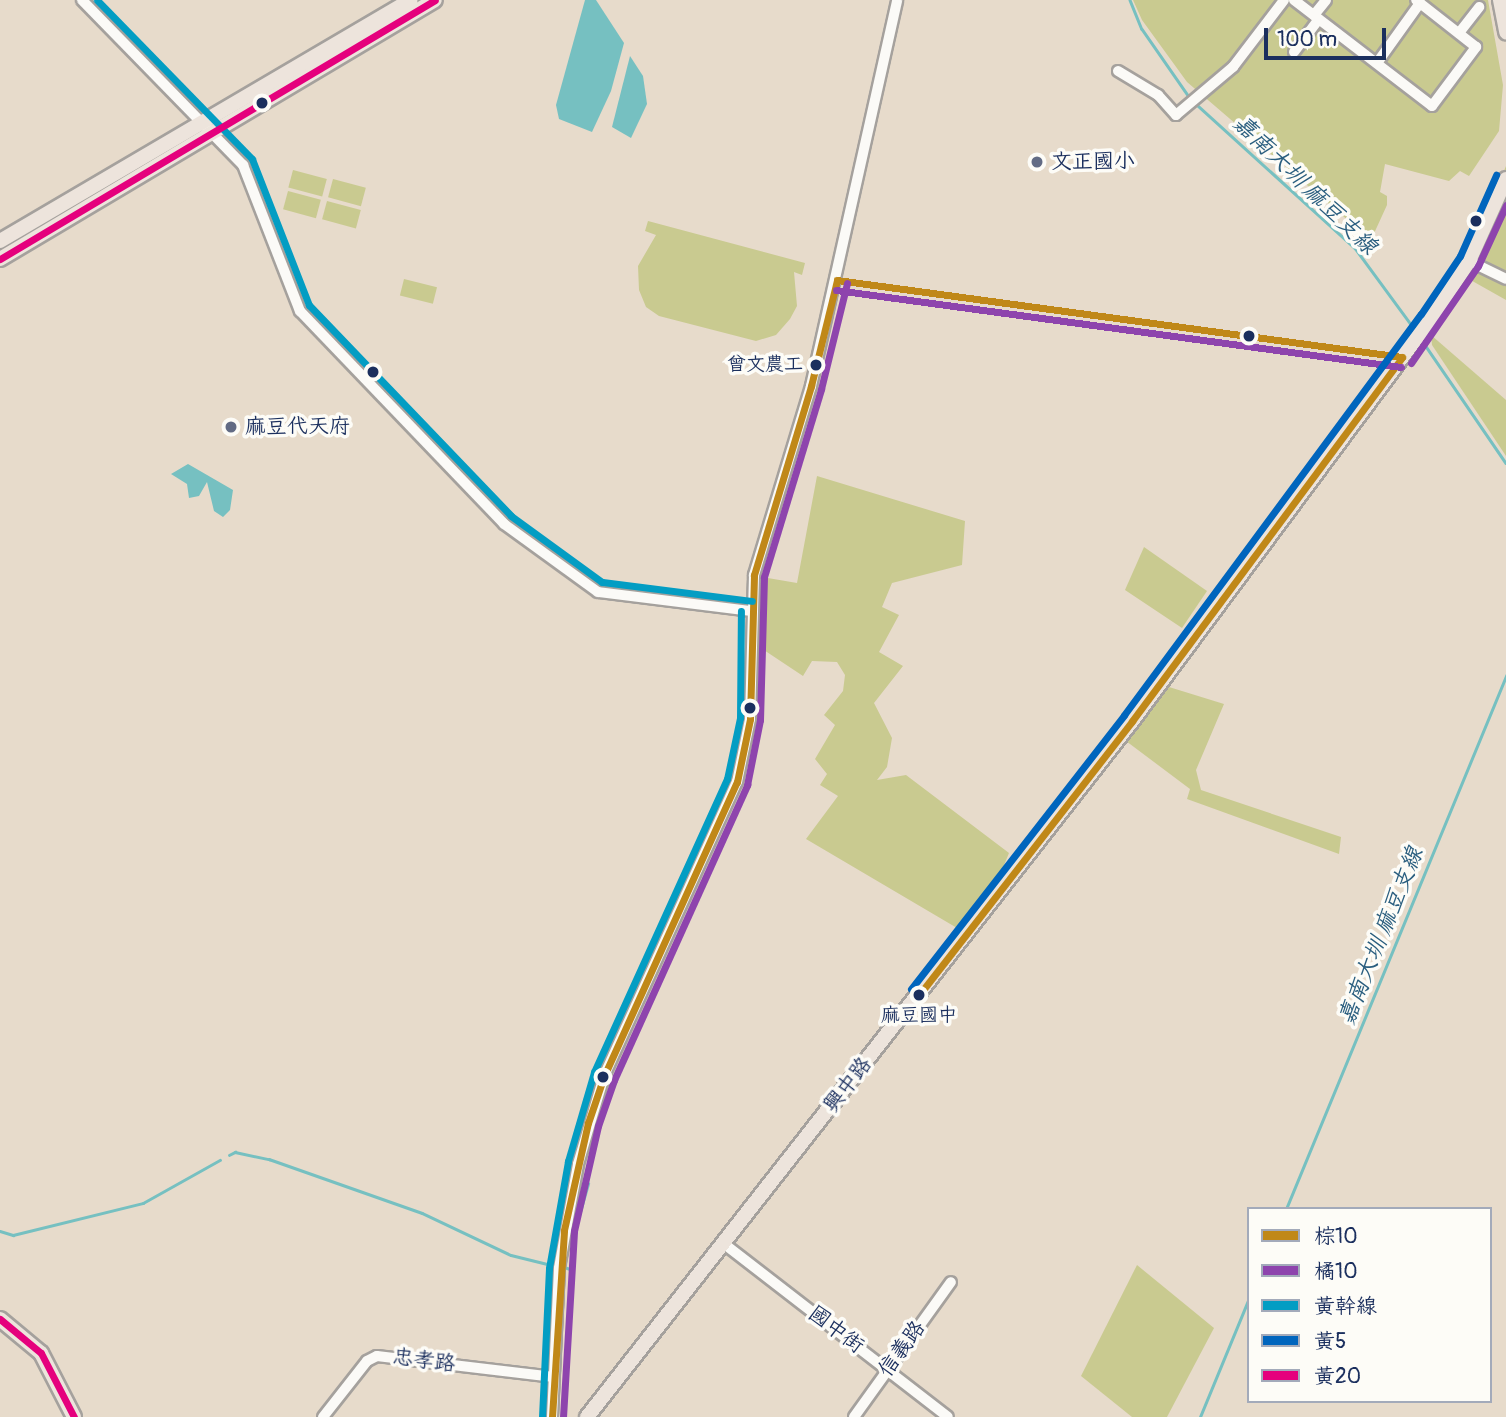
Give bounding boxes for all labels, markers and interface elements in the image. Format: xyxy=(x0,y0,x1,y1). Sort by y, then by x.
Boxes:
scale bar xyxy=(1268,14,1390,58)
text: 100 m xyxy=(1277,26,1337,53)
unlabelled marker xyxy=(255,96,269,110)
water label: 嘉南大圳 麻豆支線 xyxy=(1227,109,1383,261)
place label: 文正國小 xyxy=(1051,149,1135,175)
marker: 文正國小 xyxy=(1029,154,1045,170)
unlabelled marker xyxy=(1469,214,1483,228)
unlabelled marker xyxy=(1242,329,1256,343)
place label: 曾文農工 xyxy=(727,354,803,376)
marker: 曾文農工 xyxy=(809,358,823,372)
unlabelled marker xyxy=(366,365,380,379)
place label: 麻豆代天府 xyxy=(245,414,350,440)
marker: 麻豆代天府 xyxy=(223,419,239,435)
unlabelled marker xyxy=(743,701,757,715)
water label: 嘉南大圳 麻豆支線 xyxy=(1333,843,1429,1029)
marker: 麻豆國中 xyxy=(912,988,926,1002)
place label: 麻豆國中 xyxy=(881,1005,957,1027)
street label: 興中路 xyxy=(819,1052,877,1118)
unlabelled marker xyxy=(596,1070,610,1084)
legend xyxy=(1247,1207,1492,1403)
text: 棕10 xyxy=(1314,1223,1358,1250)
text: 橘10 xyxy=(1314,1258,1358,1285)
text: 黃幹線 xyxy=(1314,1293,1377,1320)
street label: 國中街 xyxy=(803,1301,869,1359)
street label: 信義路 xyxy=(873,1316,931,1382)
text: 黃5 xyxy=(1314,1328,1346,1355)
street label: 忠孝路 xyxy=(391,1345,457,1377)
text: 黃20 xyxy=(1314,1363,1361,1390)

